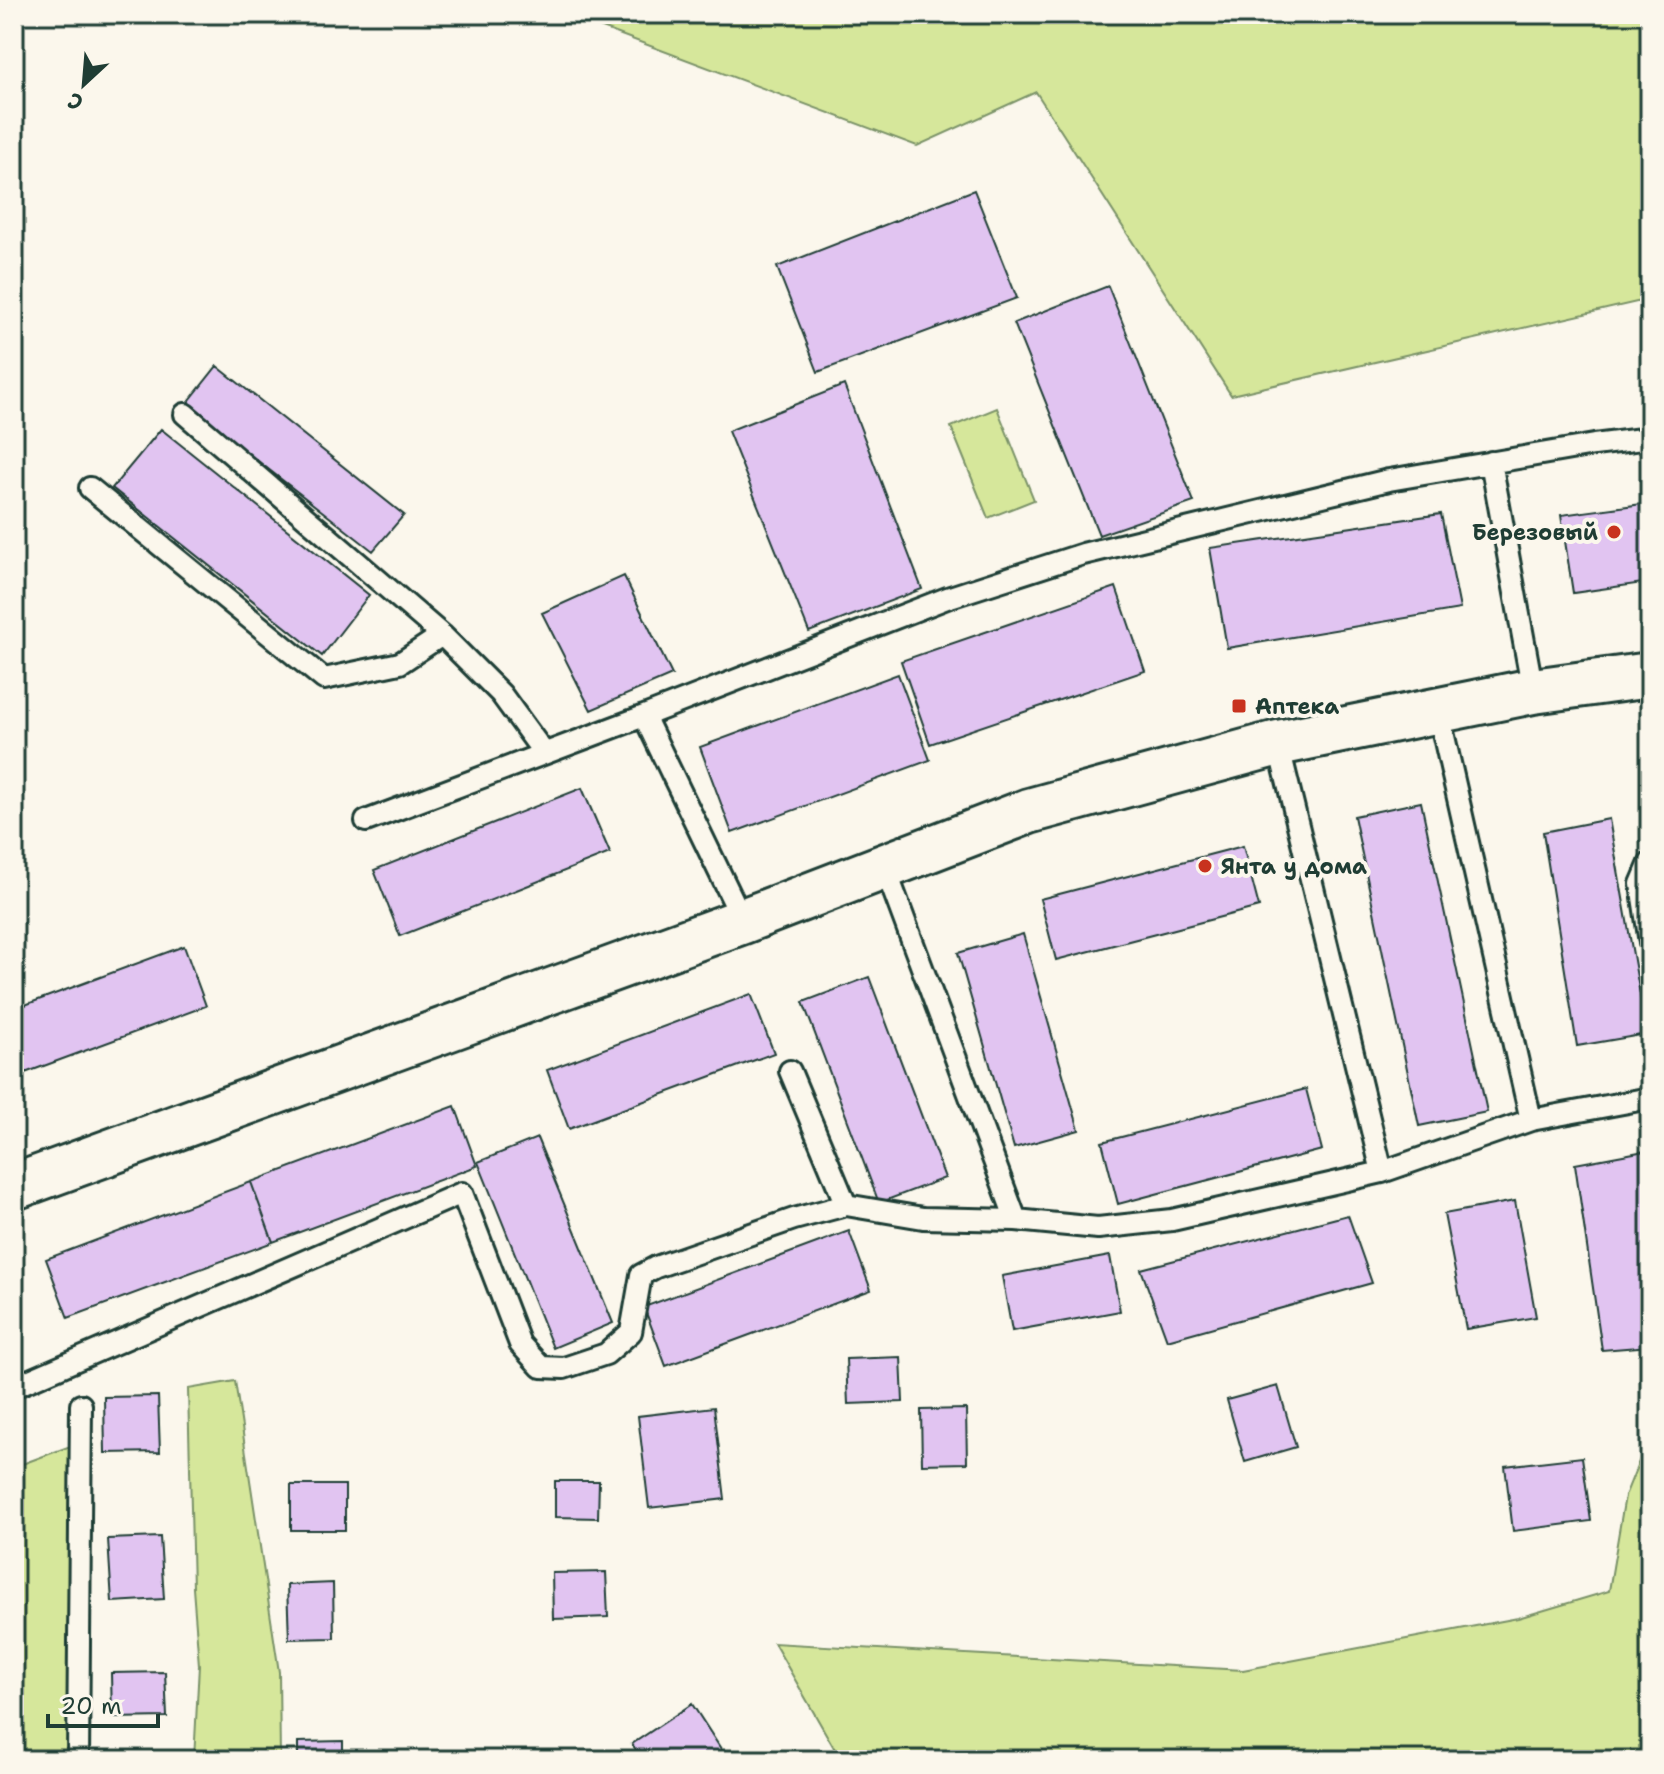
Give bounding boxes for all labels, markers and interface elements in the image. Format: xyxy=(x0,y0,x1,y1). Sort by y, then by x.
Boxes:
north arrow xyxy=(44,44,124,124)
text: С xyxy=(63,86,88,118)
place label: Березовый xyxy=(1472,518,1598,547)
marker: Березовый xyxy=(1605,523,1623,541)
place label: Аптека xyxy=(1255,692,1339,721)
marker: Аптека xyxy=(1230,697,1248,715)
place label: Янта у дома xyxy=(1221,852,1367,881)
marker: Янта у дома xyxy=(1196,857,1214,875)
scale bar xyxy=(48,1678,158,1728)
text: 20 m xyxy=(60,1690,122,1722)

